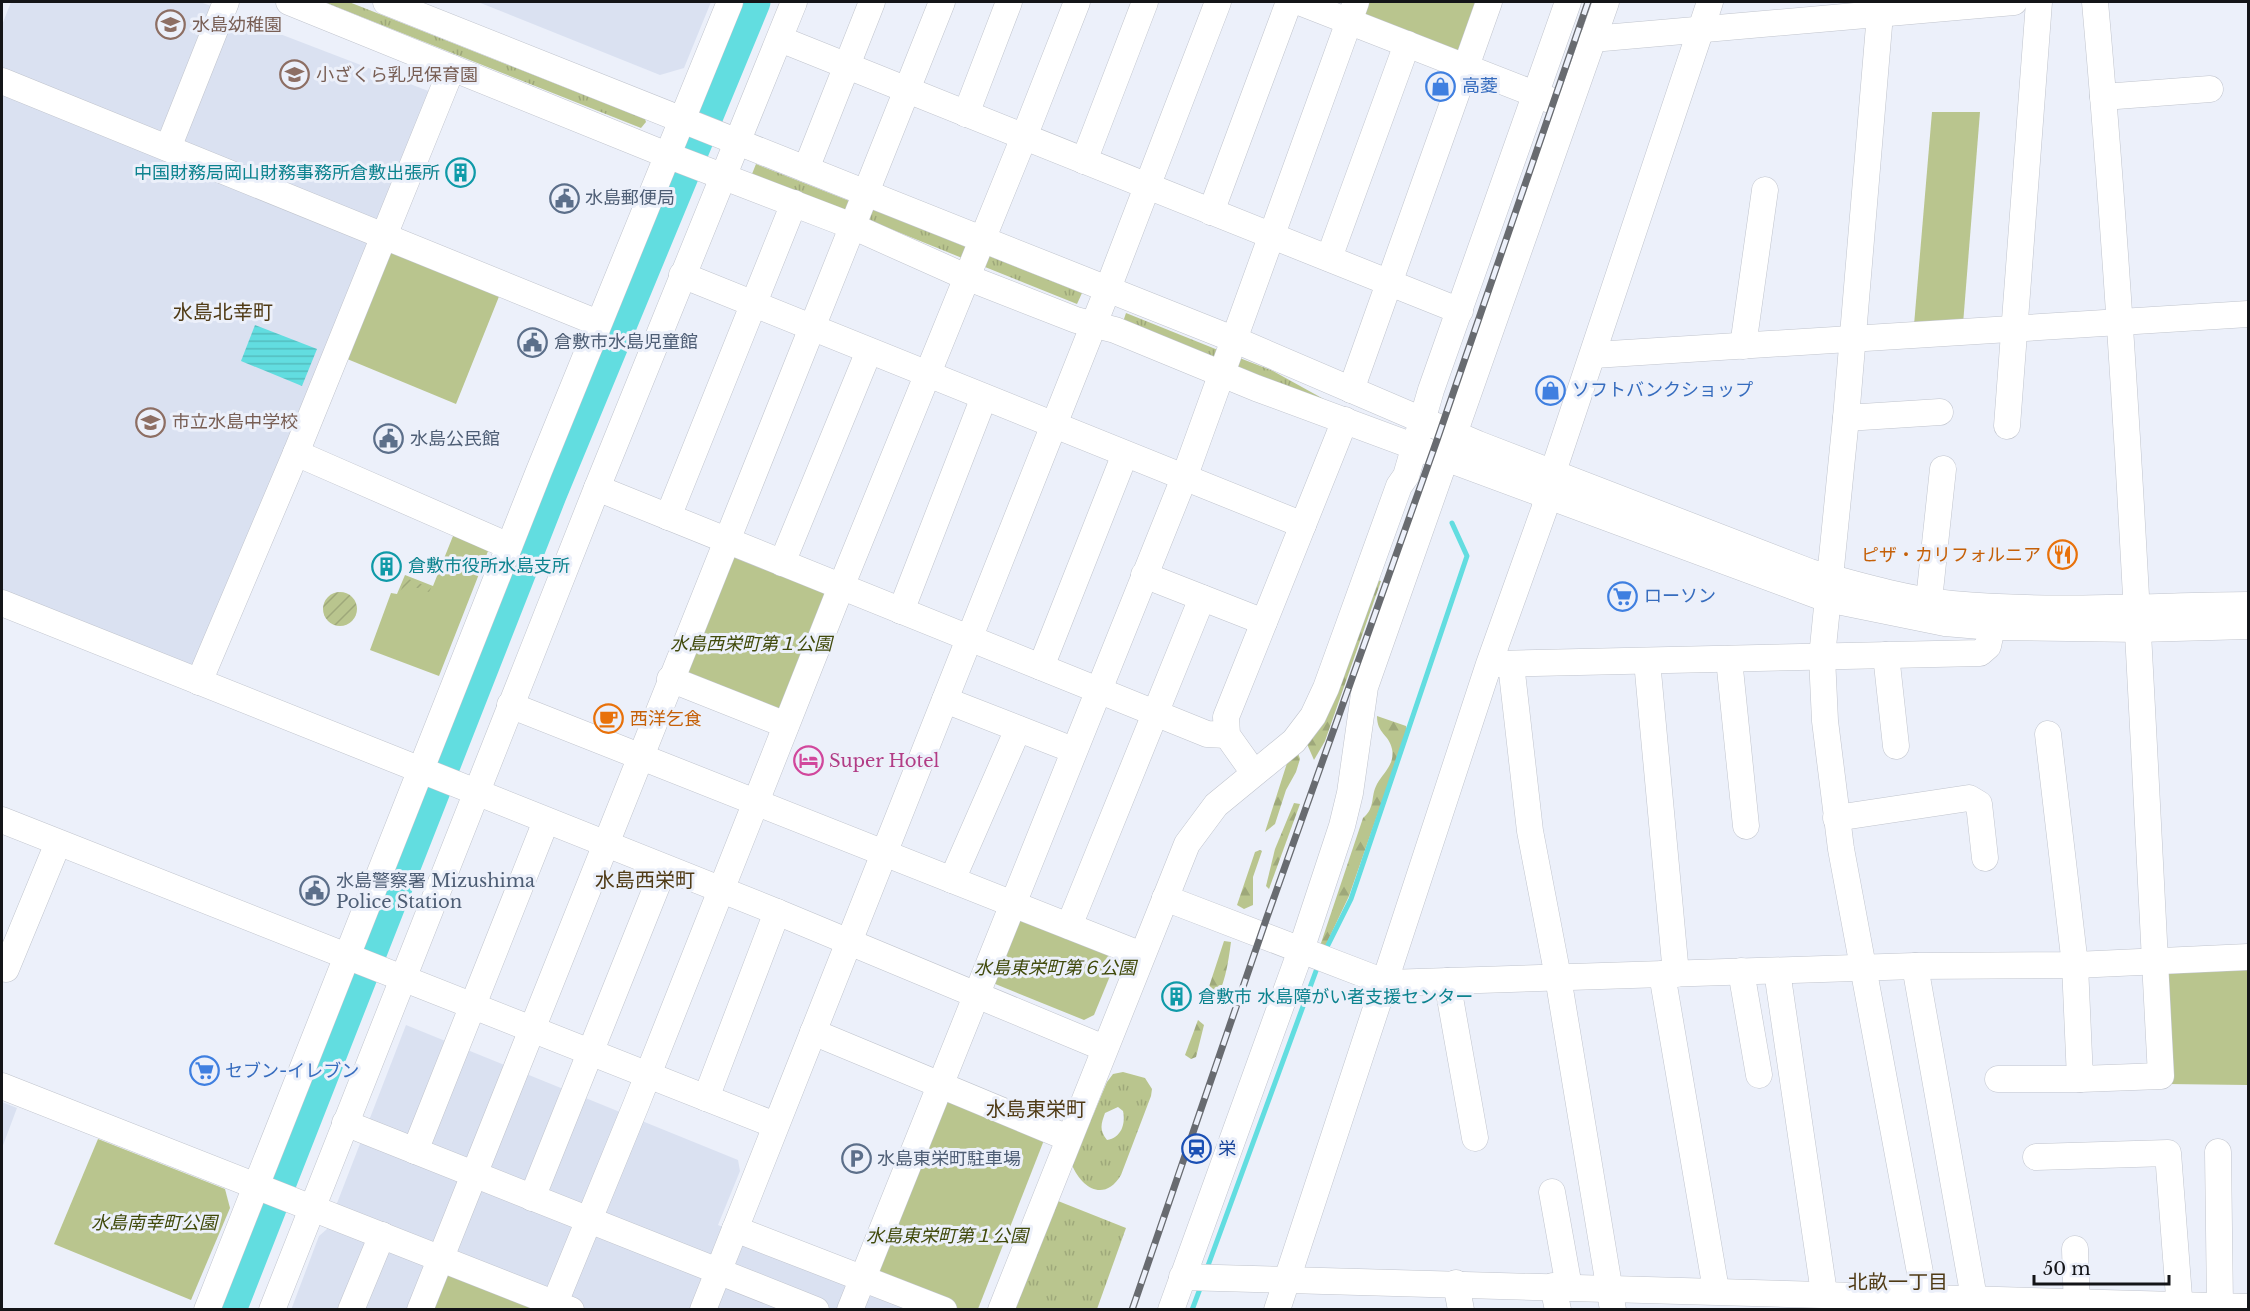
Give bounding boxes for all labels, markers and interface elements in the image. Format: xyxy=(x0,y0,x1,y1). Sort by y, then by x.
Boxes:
school or university icon: 水島幼稚園 xyxy=(155,9,187,41)
place label: 水島幼稚園 xyxy=(192,14,282,36)
school or university icon: 小ざくら乳児保育園 xyxy=(279,59,311,91)
place label: 小ざくら乳児保育園 xyxy=(316,64,478,86)
shop icon: 高菱 xyxy=(1425,70,1457,102)
place label: 高菱 xyxy=(1462,75,1498,97)
building icon: 中国財務局岡山財務事務所倉敷出張所 xyxy=(445,157,477,189)
place label: 中国財務局岡山財務事務所倉敷出張所 xyxy=(134,162,440,184)
public building icon: 水島郵便局 xyxy=(548,182,580,214)
place label: 水島郵便局 xyxy=(585,187,675,209)
district label: 水島北幸町 xyxy=(173,300,273,324)
public building icon: 倉敷市水島児童館 xyxy=(517,326,549,358)
place label: 倉敷市水島児童館 xyxy=(554,331,698,353)
shop icon: ソフトバンクショップ xyxy=(1535,374,1567,406)
place label: ソフトバンクショップ xyxy=(1572,379,1753,401)
school or university icon: 市立水島中学校 xyxy=(135,406,167,438)
place label: 市立水島中学校 xyxy=(172,411,298,433)
public building icon: 水島公民館 xyxy=(373,423,405,455)
place label: 水島公民館 xyxy=(410,428,500,450)
restaurant icon: ピザ・カリフォルニア xyxy=(2046,539,2078,571)
place label: ピザ・カリフォルニア xyxy=(1861,544,2041,566)
building icon: 倉敷市役所水島支所 xyxy=(371,550,403,582)
place label: 倉敷市役所水島支所 xyxy=(408,555,570,577)
supermarket icon: ローソン xyxy=(1607,580,1639,612)
place label: ローソン xyxy=(1644,585,1716,607)
park label: 水島西栄町第１公園 xyxy=(670,633,835,655)
cafe icon: 西洋乞食 xyxy=(593,703,625,735)
place label: 西洋乞食 xyxy=(630,708,702,730)
hotel icon: Super Hotel xyxy=(792,745,824,777)
place label: Super Hotel xyxy=(829,750,940,772)
district label: 水島西栄町 xyxy=(595,868,695,892)
place label: 水島警察署 Mizushima Police Station xyxy=(336,870,535,913)
public building icon: 水島警察署 Mizushima Police Station xyxy=(299,875,331,907)
park label: 水島東栄町第６公園 xyxy=(974,957,1139,979)
building icon: 倉敷市 水島障がい者支援センター xyxy=(1161,981,1193,1013)
place label: 倉敷市 水島障がい者支援センター xyxy=(1198,986,1473,1008)
supermarket icon: セブン-イレブン xyxy=(188,1055,220,1087)
place label: セブン-イレブン xyxy=(225,1060,359,1082)
district label: 水島東栄町 xyxy=(986,1097,1086,1121)
station icon: 栄 xyxy=(1181,1133,1213,1165)
place label: 栄 xyxy=(1218,1138,1236,1160)
parking icon: 水島東栄町駐車場 xyxy=(840,1143,872,1175)
place label: 水島東栄町駐車場 xyxy=(877,1148,1021,1170)
park label: 水島南幸町公園 xyxy=(91,1212,220,1234)
park label: 水島東栄町第１公園 xyxy=(866,1225,1031,1247)
scale bar xyxy=(2034,1248,2169,1286)
text: 50 m xyxy=(2043,1258,2091,1280)
district label: 北畝一丁目 xyxy=(1848,1270,1948,1294)

